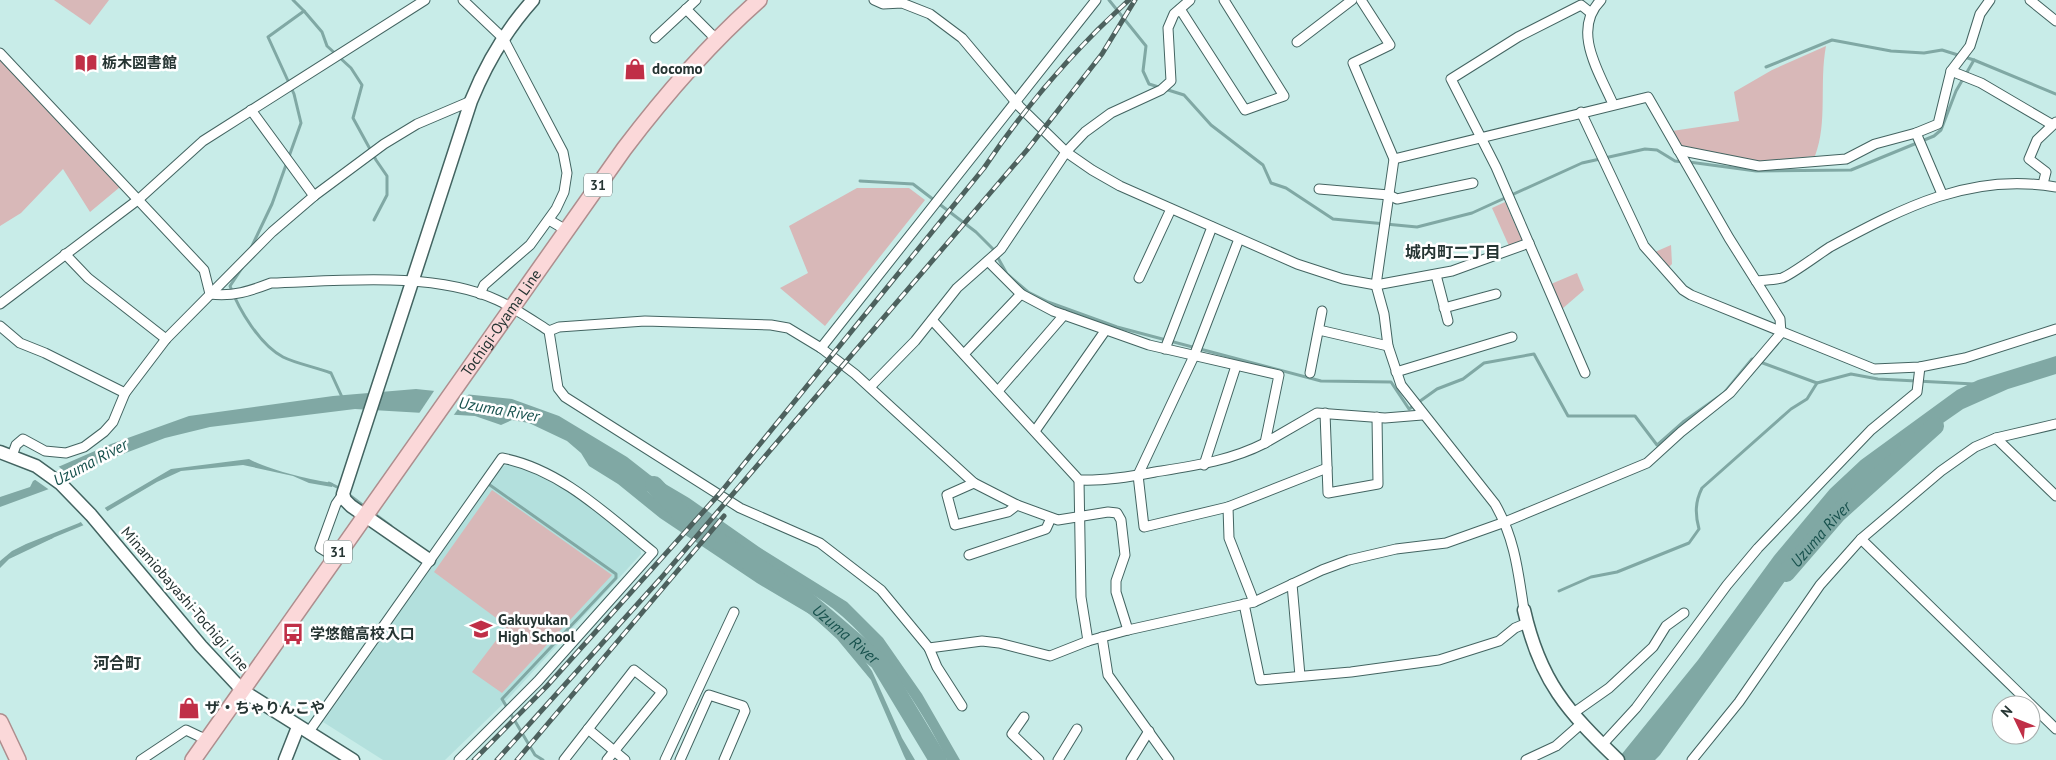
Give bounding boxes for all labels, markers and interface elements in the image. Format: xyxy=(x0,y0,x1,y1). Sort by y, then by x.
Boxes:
library icon: 栃木図書館 xyxy=(73,50,99,76)
place label: 栃木図書館 xyxy=(102,53,177,72)
shop icon: docomo xyxy=(622,56,648,82)
place label: docomo xyxy=(652,59,703,78)
road number: 31 xyxy=(584,174,612,196)
district label: 城内町二丁目 xyxy=(1405,242,1501,262)
street label: Tochigi-Oyama Line xyxy=(457,265,545,380)
water label: Uzuma River xyxy=(457,392,543,426)
water label: Uzuma River xyxy=(49,433,132,490)
water label: Uzuma River xyxy=(1786,495,1856,571)
street label: Minamiobayashi-Tochigi Line xyxy=(117,522,253,675)
road number: 31 xyxy=(324,540,352,564)
water label: Uzuma River xyxy=(808,600,885,669)
place label: Gakuyukan High School xyxy=(498,610,576,646)
school or university icon: Gakuyukan High School xyxy=(468,616,494,642)
bus stop icon: 学悠館高校入口 xyxy=(280,621,306,647)
place label: 学悠館高校入口 xyxy=(310,624,415,643)
district label: 河合町 xyxy=(93,653,141,673)
shop icon: ザ・ちゃりんこや xyxy=(176,695,202,721)
north arrow xyxy=(1991,695,2041,745)
place label: ザ・ちゃりんこや xyxy=(205,698,325,717)
text: N xyxy=(1997,702,2016,721)

